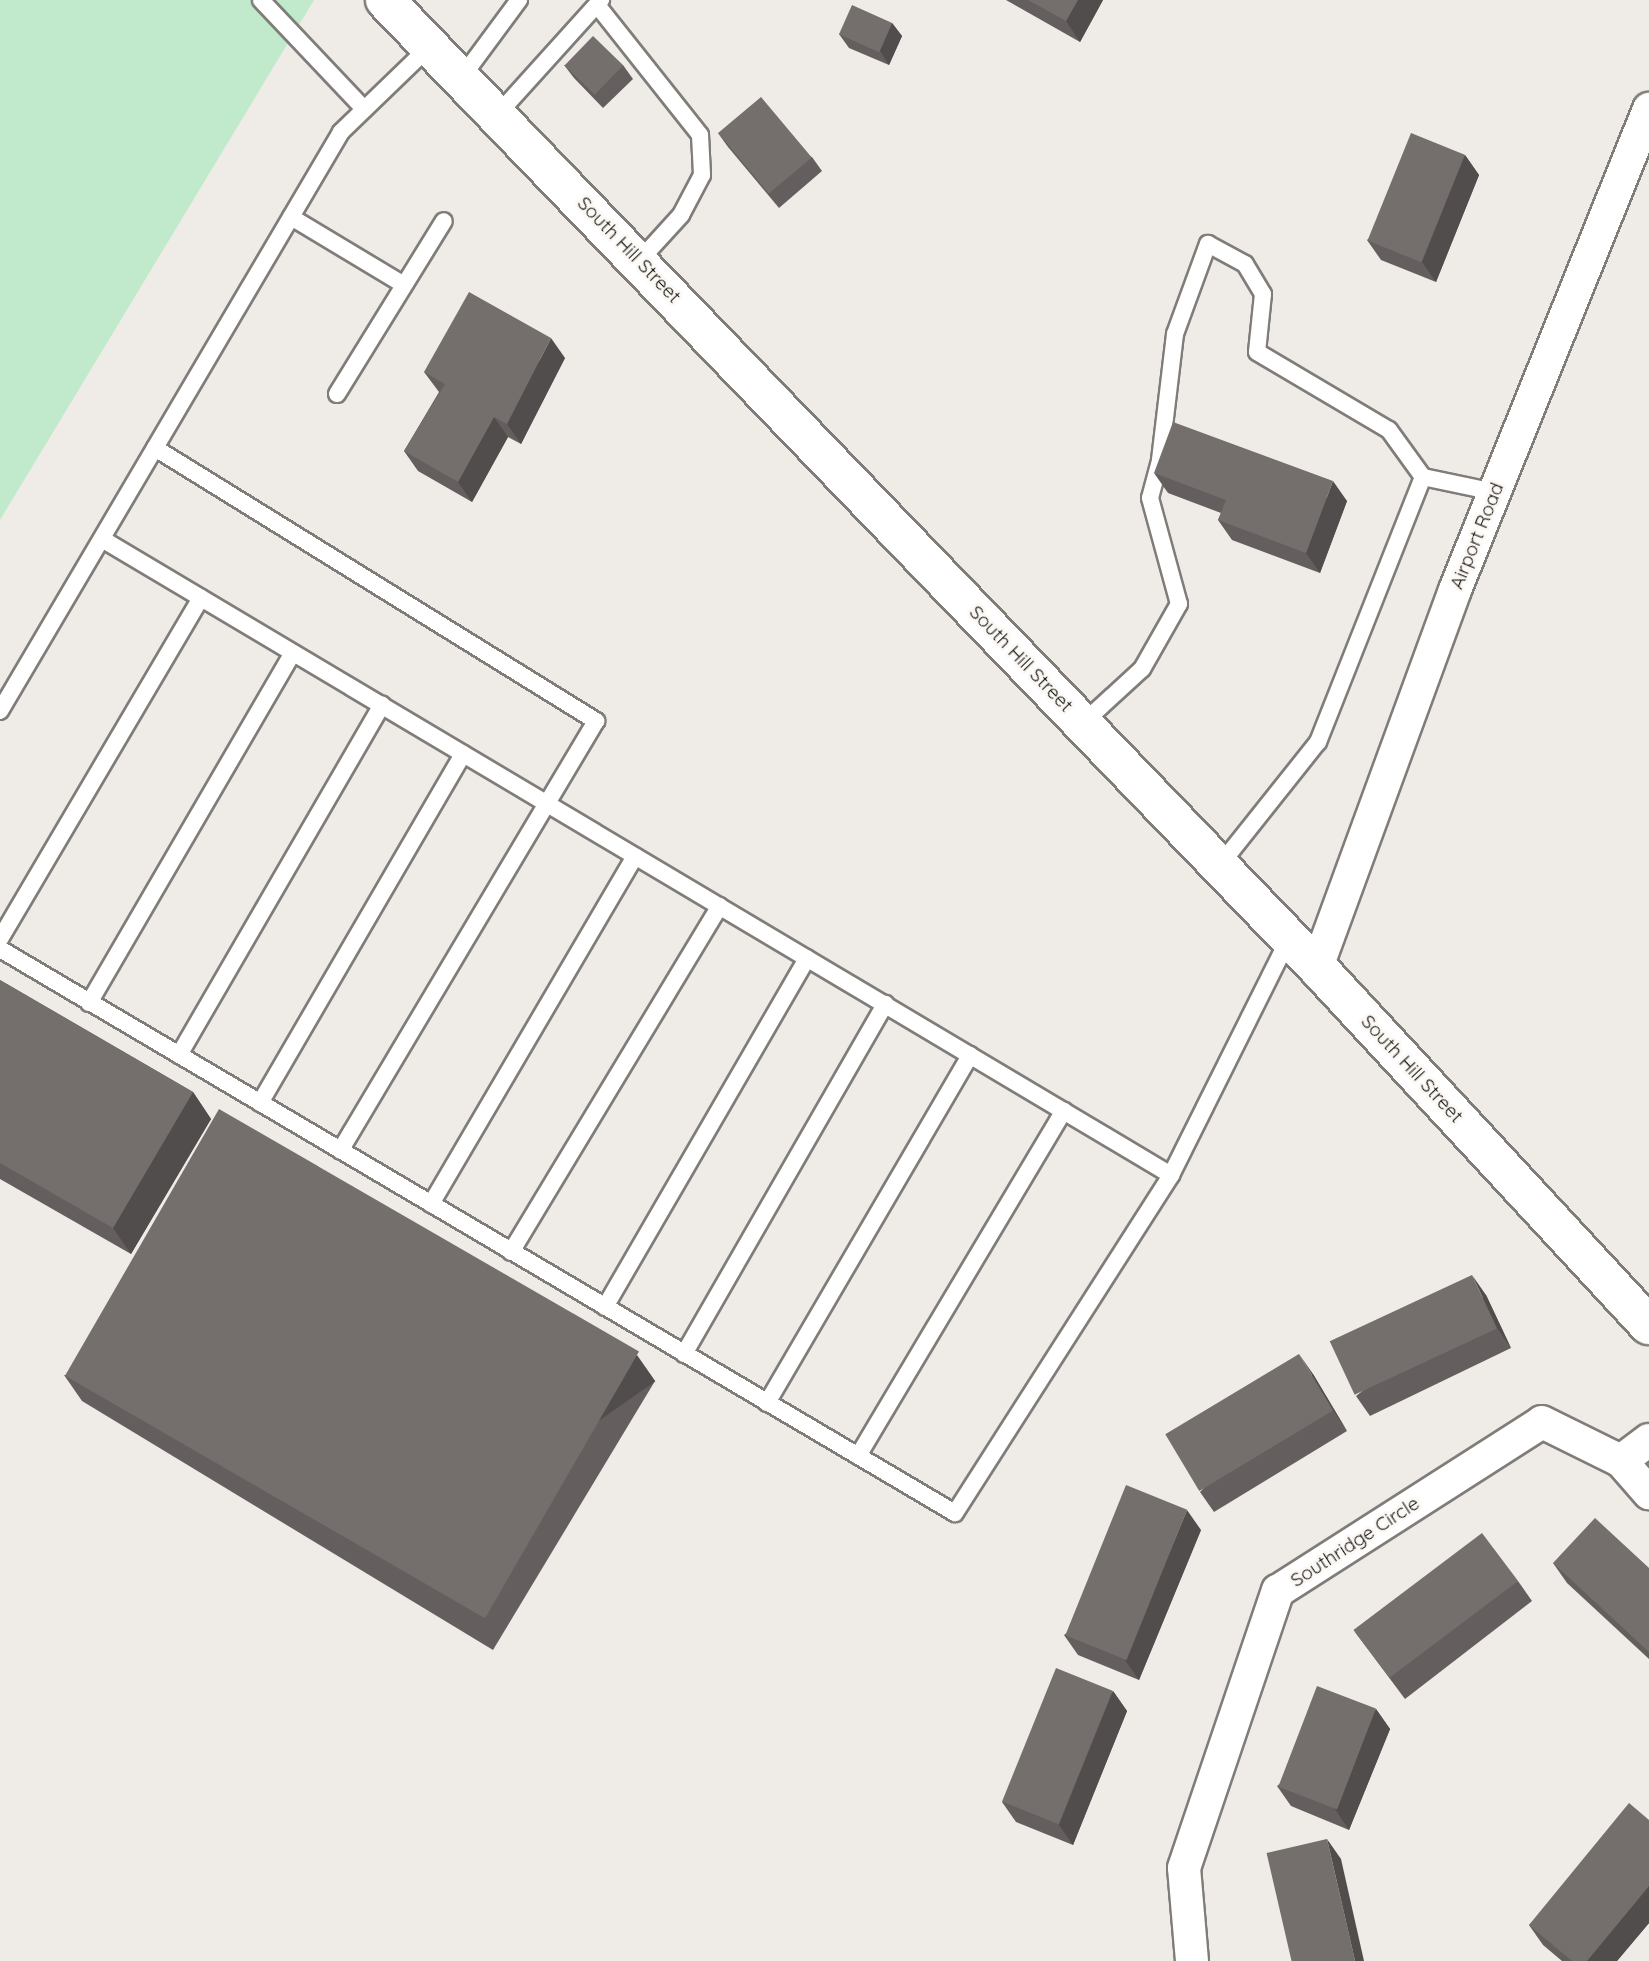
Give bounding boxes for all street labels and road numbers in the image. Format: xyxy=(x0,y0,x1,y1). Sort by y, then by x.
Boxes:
street label: South Hill Street xyxy=(573,192,685,308)
street label: Airport Road xyxy=(1445,479,1509,593)
street label: South Hill Street xyxy=(965,601,1077,717)
street label: South Hill Street xyxy=(1356,1010,1468,1128)
street label: Southridge Circle xyxy=(1286,1492,1424,1592)

